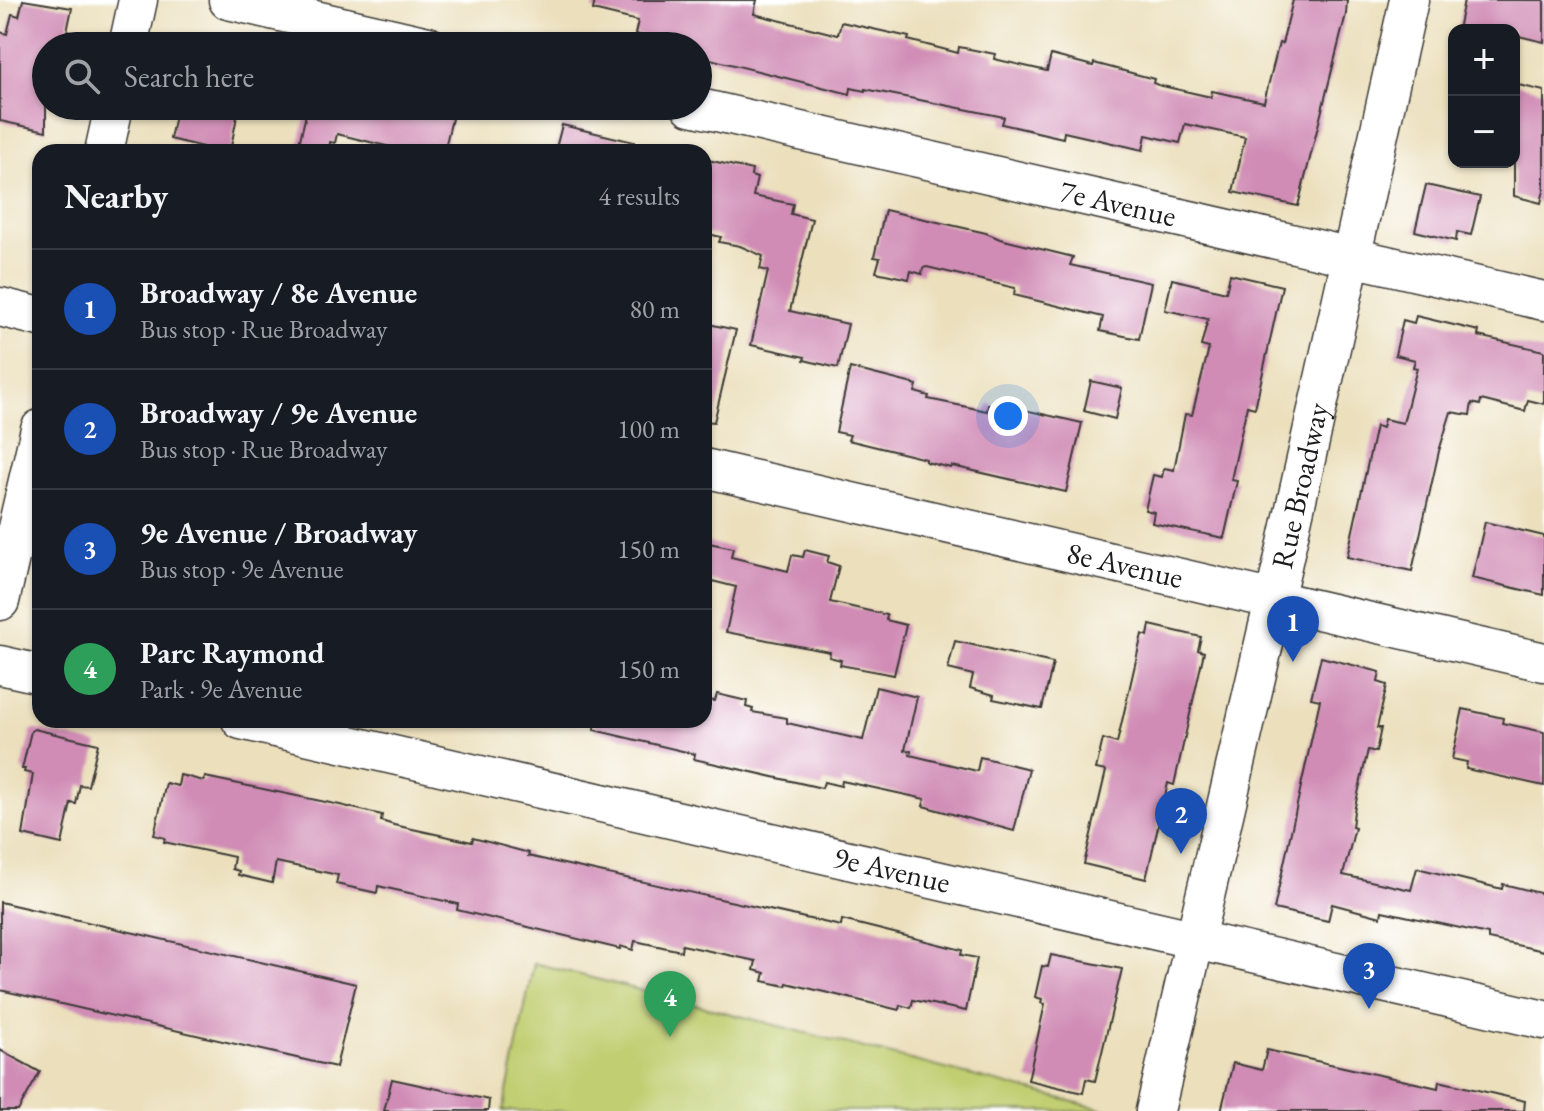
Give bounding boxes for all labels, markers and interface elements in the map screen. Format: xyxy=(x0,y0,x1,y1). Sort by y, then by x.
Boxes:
map controls xyxy=(1448,24,1520,168)
button: + xyxy=(1448,24,1520,96)
search box xyxy=(32,32,712,120)
icon: search xyxy=(60,54,104,98)
text: Search here xyxy=(124,57,254,96)
button: − xyxy=(1448,96,1520,168)
street label: 7e Avenue xyxy=(1056,171,1180,235)
text: Nearby xyxy=(64,174,168,218)
text: 4 results xyxy=(599,179,680,213)
text: Broadway / 8e Avenue xyxy=(140,273,417,312)
text: 1 xyxy=(83,292,97,326)
text: 80 m xyxy=(630,292,680,326)
text: Bus stop · Rue Broadway xyxy=(140,312,387,346)
text: Broadway / 9e Avenue xyxy=(140,393,417,432)
your location xyxy=(988,396,1028,436)
street label: Rue Broadway xyxy=(1262,398,1337,572)
text: 2 xyxy=(83,412,97,446)
text: 100 m xyxy=(617,412,680,446)
text: Bus stop · Rue Broadway xyxy=(140,432,387,466)
text: 9e Avenue / Broadway xyxy=(140,513,417,552)
text: 3 xyxy=(83,532,97,566)
text: 150 m xyxy=(617,532,680,566)
street label: 8e Avenue xyxy=(1063,532,1187,597)
text: Bus stop · 9e Avenue xyxy=(140,552,344,586)
pin: 1 xyxy=(1267,596,1319,662)
text: Parc Raymond xyxy=(140,633,325,672)
text: 4 xyxy=(83,652,97,686)
text: 150 m xyxy=(617,652,680,686)
text: Park · 9e Avenue xyxy=(140,672,302,706)
pin: 2 xyxy=(1155,788,1207,854)
street label: 9e Avenue xyxy=(830,837,954,902)
pin: 3 xyxy=(1343,943,1395,1009)
pin: 4 xyxy=(644,971,696,1037)

